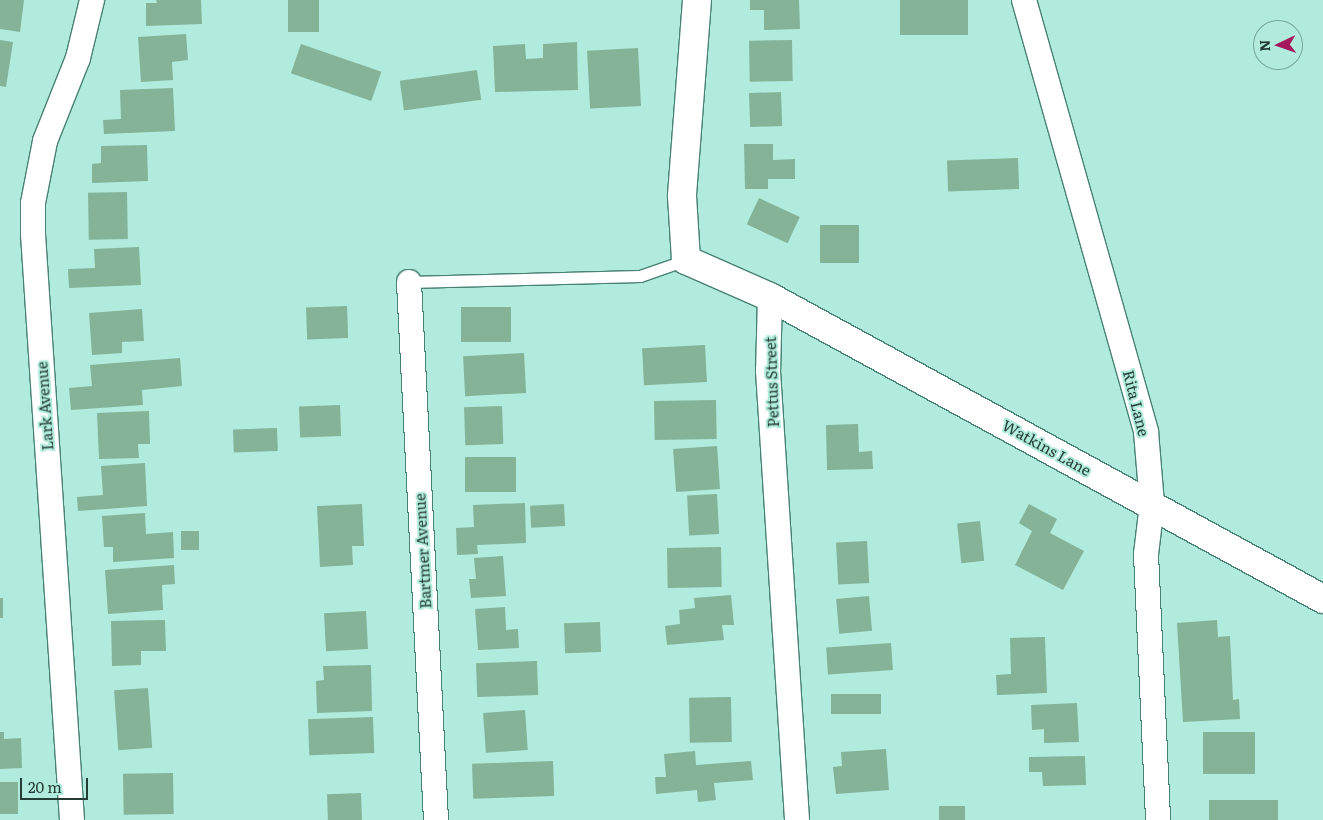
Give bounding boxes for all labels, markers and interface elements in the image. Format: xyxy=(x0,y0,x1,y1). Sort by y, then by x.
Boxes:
north arrow xyxy=(1253,20,1303,70)
text: N xyxy=(1254,39,1274,52)
street label: Pettus Street xyxy=(760,336,782,428)
street label: Lark Avenue xyxy=(32,361,56,451)
street label: Rita Lane xyxy=(1120,368,1154,438)
street label: Watkins Lane xyxy=(999,415,1095,479)
street label: Bartmer Avenue xyxy=(410,493,434,609)
scale bar xyxy=(22,768,90,800)
text: 20 m xyxy=(28,775,62,798)

